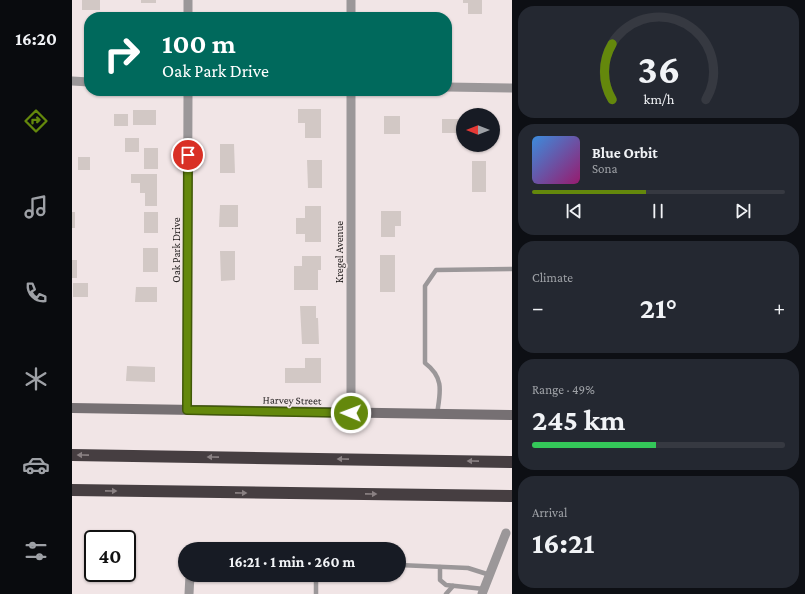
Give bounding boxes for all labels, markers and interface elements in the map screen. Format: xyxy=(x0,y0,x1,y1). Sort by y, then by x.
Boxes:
icon: right xyxy=(96,28,148,80)
text: 100 m xyxy=(162,28,236,59)
text: 16:20 xyxy=(15,29,57,49)
text: 36 xyxy=(637,46,680,92)
text: Oak Park Drive xyxy=(162,61,269,81)
text: km/h xyxy=(643,90,674,106)
icon: directions xyxy=(22,107,50,135)
north arrow xyxy=(456,108,500,152)
map controls xyxy=(456,108,500,152)
pin xyxy=(171,138,205,172)
icon: arrive xyxy=(177,144,199,166)
text: Blue Orbit xyxy=(592,145,658,161)
text: Sona xyxy=(592,161,618,176)
icon: music xyxy=(22,193,50,221)
icon: previous xyxy=(563,200,585,222)
icon: pause xyxy=(647,200,669,222)
icon: next xyxy=(732,200,754,222)
street label: Oak Park Drive xyxy=(170,217,182,283)
street label: Kregel Avenue xyxy=(333,221,346,283)
text: Climate xyxy=(532,270,573,285)
icon: phone xyxy=(22,279,50,307)
text: 21° xyxy=(640,291,677,324)
text: − xyxy=(532,295,544,320)
text: + xyxy=(773,295,785,320)
icon: climate xyxy=(22,365,50,393)
text: Range · 49% xyxy=(532,382,595,397)
position arrow xyxy=(330,392,372,434)
street label: Harvey Street xyxy=(262,393,322,408)
text: 245 km xyxy=(532,403,626,436)
icon: car xyxy=(22,451,50,479)
one-way arrow xyxy=(76,452,89,458)
one-way arrow xyxy=(206,454,219,460)
one-way arrow xyxy=(337,456,349,463)
one-way arrow xyxy=(467,458,479,465)
one-way arrow xyxy=(105,488,118,494)
one-way arrow xyxy=(235,490,248,496)
one-way arrow xyxy=(365,491,378,497)
text: Arrival xyxy=(532,505,567,520)
text: 16:21 xyxy=(532,526,594,559)
speed limit sign: 40 xyxy=(84,530,136,582)
icon: filters xyxy=(22,537,50,565)
text: 16:21 · 1 min · 260 m xyxy=(229,554,355,570)

